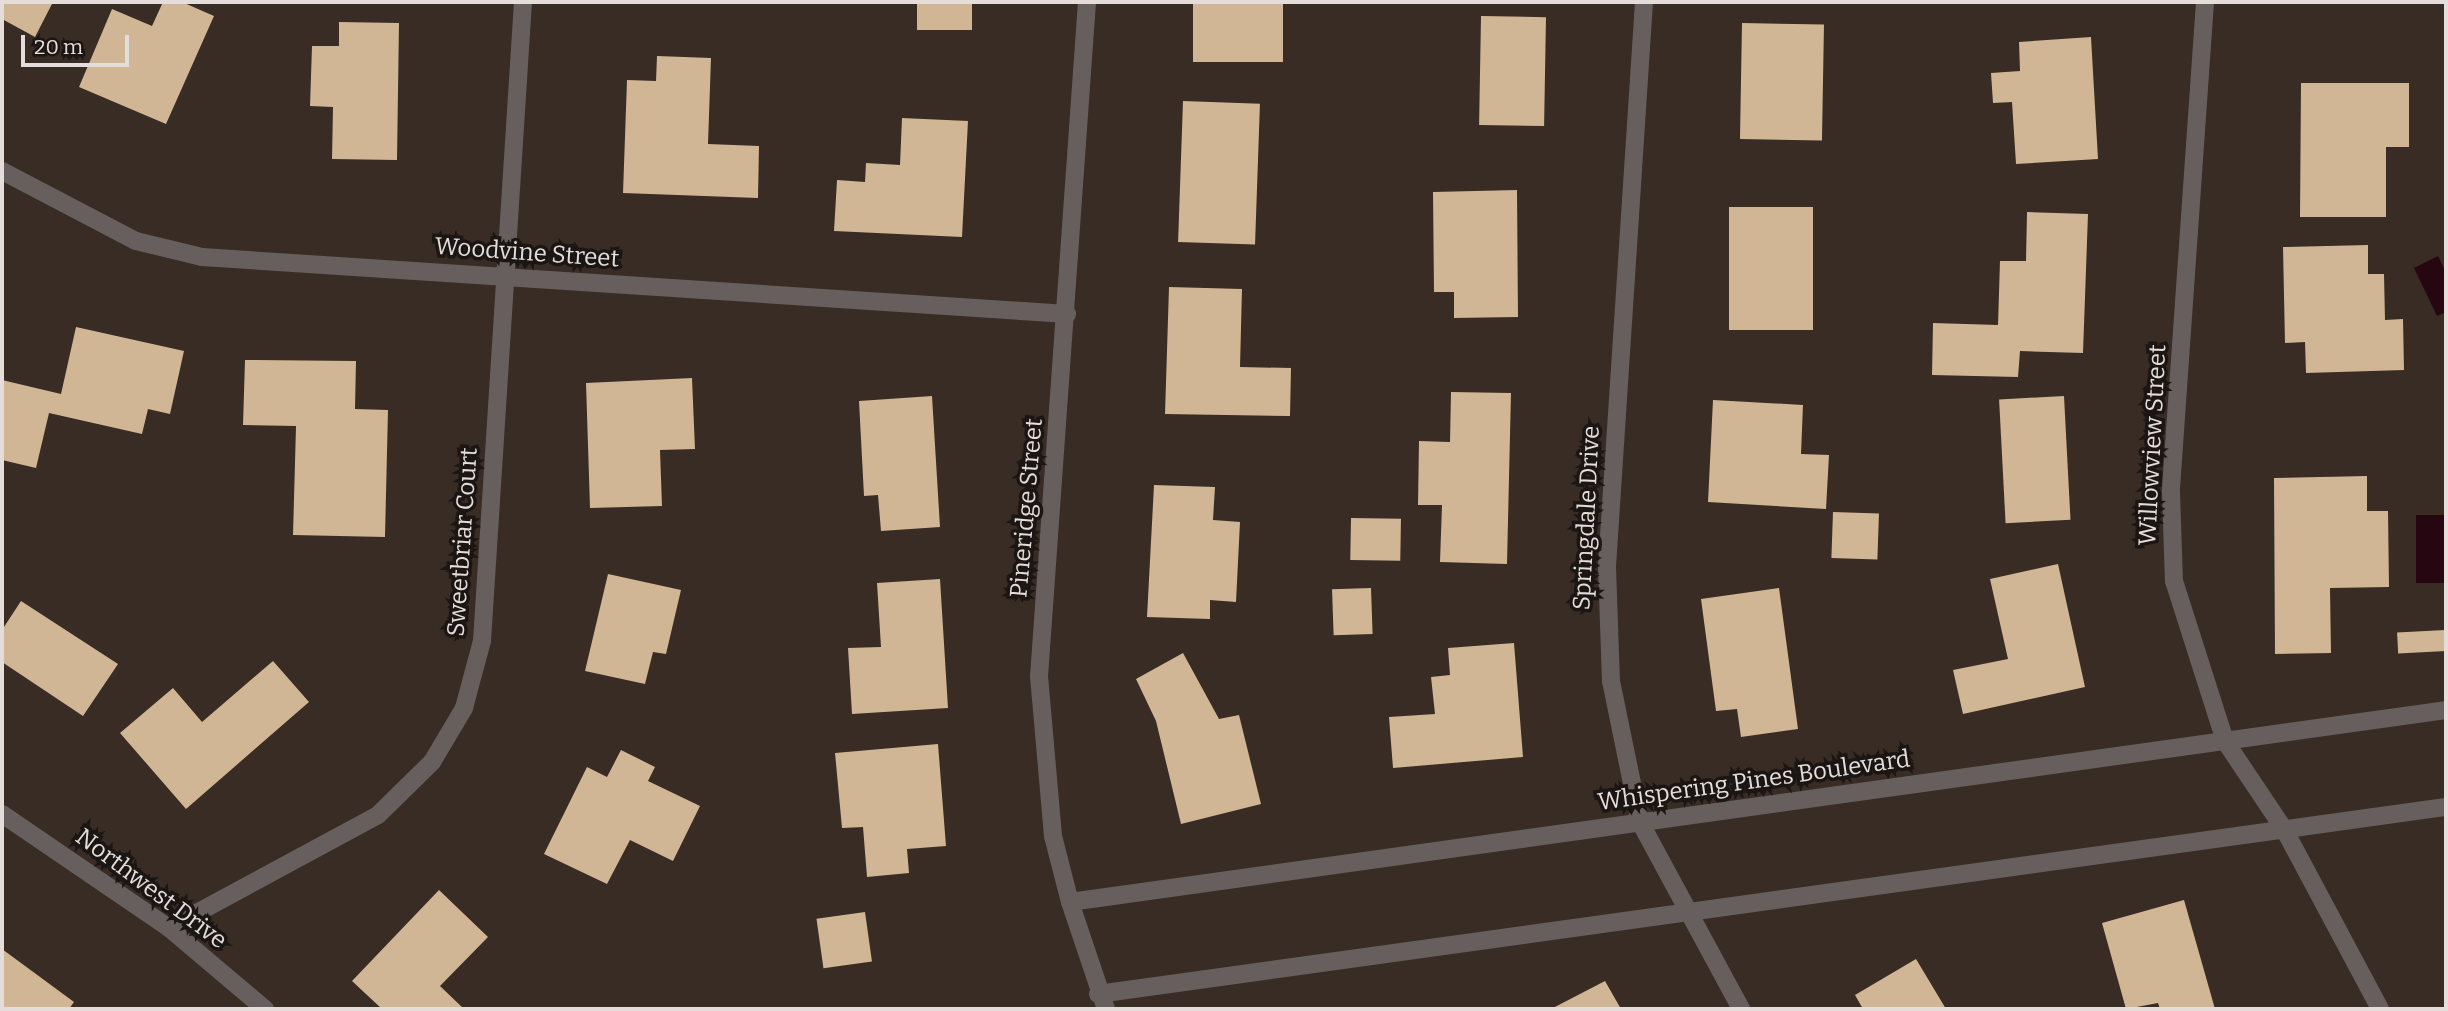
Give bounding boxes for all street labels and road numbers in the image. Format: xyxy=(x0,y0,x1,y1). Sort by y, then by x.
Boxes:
street label: Woodvine Street xyxy=(434,232,620,274)
street label: Willowview Street xyxy=(2133,344,2173,546)
street label: Pineridge Street xyxy=(1005,417,1049,599)
street label: Springdale Drive xyxy=(1568,425,1606,611)
street label: Sweetbriar Court xyxy=(442,447,484,637)
street label: Whispering Pines Boulevard xyxy=(1596,745,1912,817)
street label: Northwest Drive xyxy=(70,823,232,955)

